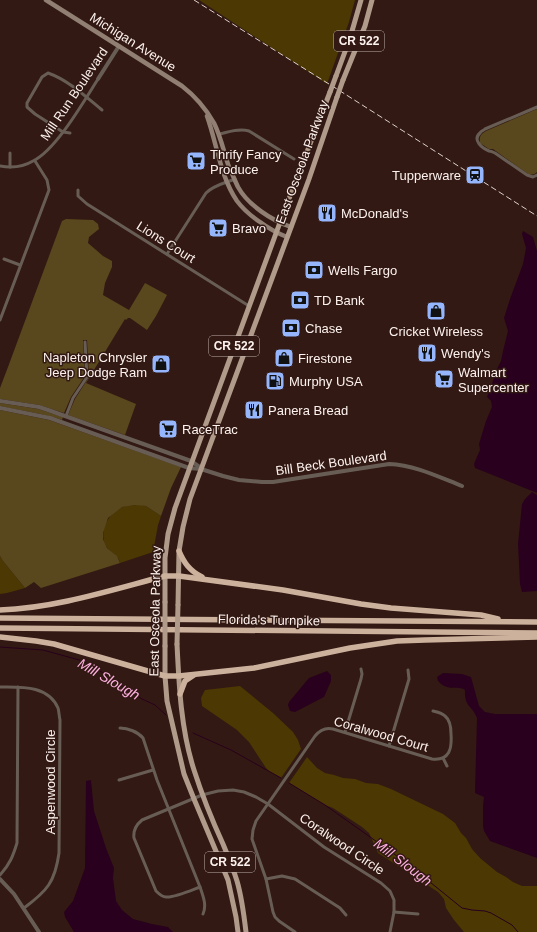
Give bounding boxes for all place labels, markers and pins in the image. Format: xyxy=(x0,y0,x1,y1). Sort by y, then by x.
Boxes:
place label: Thrify Fancy Produce xyxy=(210,147,282,177)
supermarket icon: Thrify Fancy Produce xyxy=(185,150,207,172)
station icon: Tupperware xyxy=(464,164,486,186)
place label: Tupperware xyxy=(392,168,461,183)
restaurant icon: McDonald's xyxy=(316,202,338,224)
place label: McDonald's xyxy=(341,206,409,221)
supermarket icon: Bravo xyxy=(207,217,229,239)
place label: Bravo xyxy=(232,221,266,236)
bank icon: Wells Fargo xyxy=(303,259,325,281)
place label: Wells Fargo xyxy=(328,263,397,278)
bank icon: TD Bank xyxy=(289,289,311,311)
place label: TD Bank xyxy=(314,293,365,308)
shop icon: Cricket Wireless xyxy=(425,300,447,322)
bank icon: Chase xyxy=(280,317,302,339)
place label: Chase xyxy=(305,321,343,336)
place label: Cricket Wireless xyxy=(389,324,483,339)
restaurant icon: Wendy's xyxy=(416,342,438,364)
place label: Wendy's xyxy=(441,346,491,361)
shop icon: Firestone xyxy=(273,347,295,369)
place label: Napleton Chrysler Jeep Dodge Ram xyxy=(43,350,148,380)
place label: Firestone xyxy=(298,351,352,366)
shop icon: Napleton Chrysler Jeep Dodge Ram xyxy=(150,353,172,375)
place label: Walmart Supercenter xyxy=(458,365,529,395)
supermarket icon: Walmart Supercenter xyxy=(433,368,455,390)
fuel station icon: Murphy USA xyxy=(264,370,286,392)
place label: Murphy USA xyxy=(289,374,363,389)
restaurant icon: Panera Bread xyxy=(243,399,265,421)
place label: Panera Bread xyxy=(268,403,348,418)
supermarket icon: RaceTrac xyxy=(157,418,179,440)
place label: RaceTrac xyxy=(182,422,238,437)

